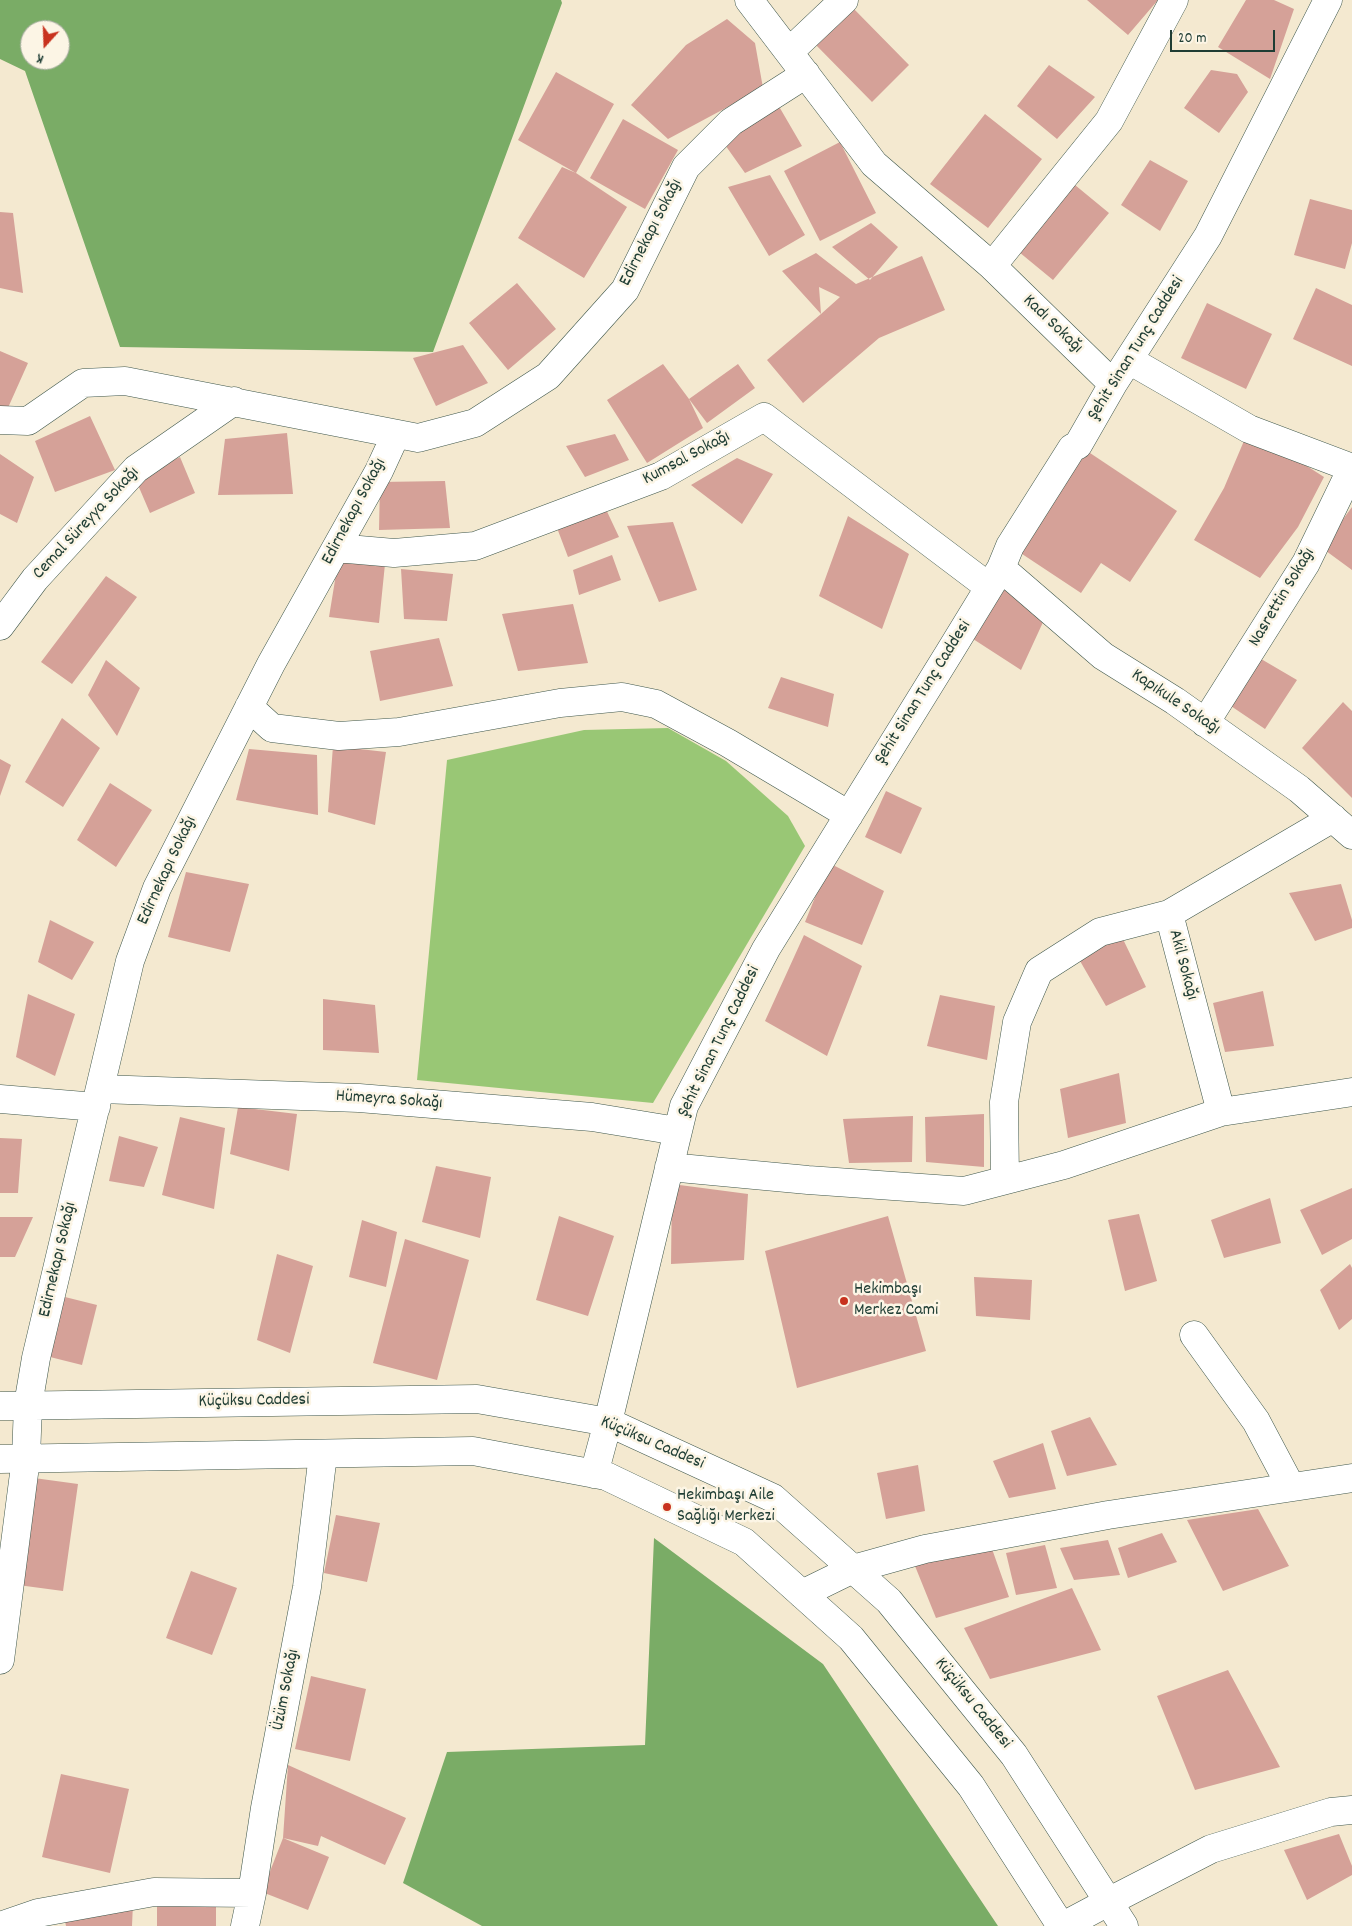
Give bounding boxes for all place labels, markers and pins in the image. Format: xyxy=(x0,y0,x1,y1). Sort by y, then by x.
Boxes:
place label: Hekimbaşı Merkez Cami xyxy=(854,1280,938,1322)
marker: Hekimbaşı Merkez Cami xyxy=(838,1295,850,1307)
place label: Hekimbaşı Aile Sağlığı Merkezi xyxy=(677,1486,775,1528)
marker: Hekimbaşı Aile Sağlığı Merkezi xyxy=(661,1501,673,1513)

